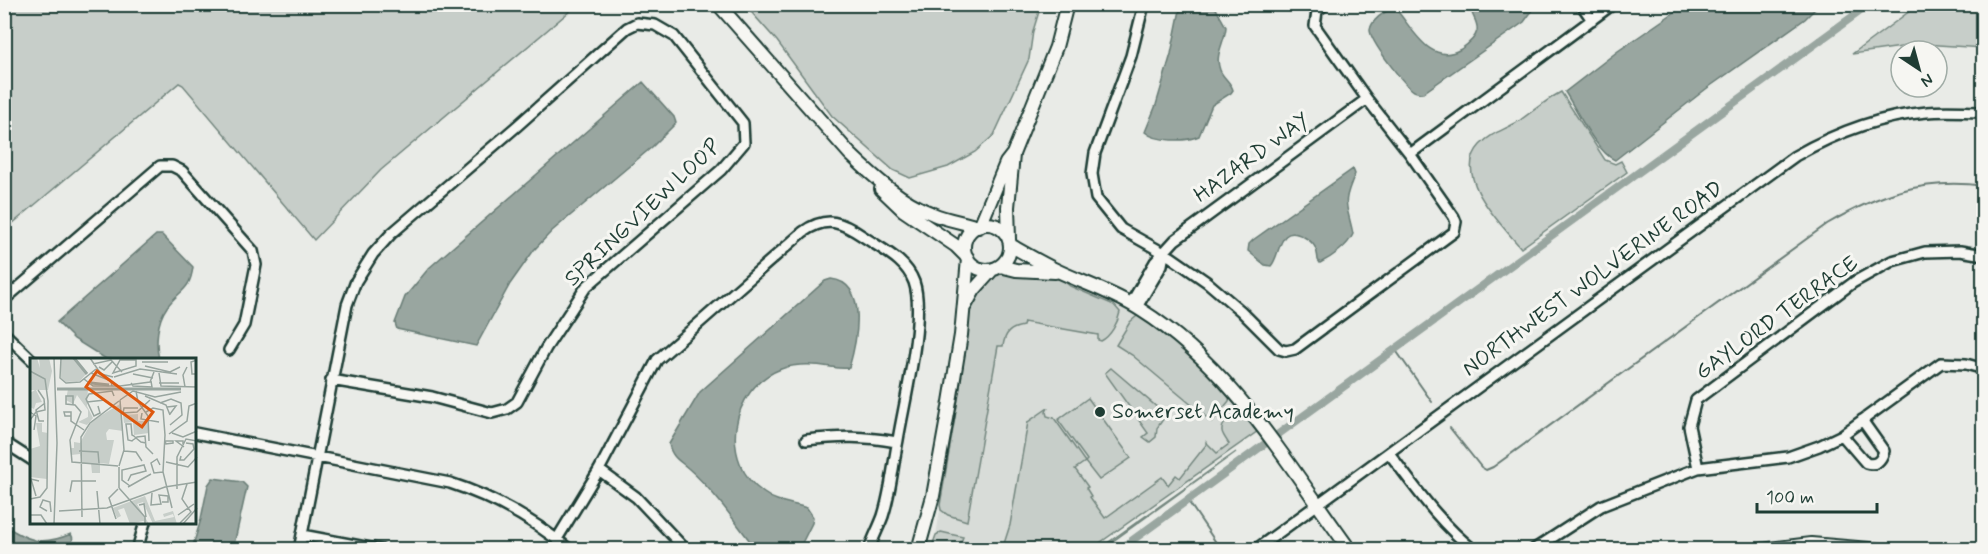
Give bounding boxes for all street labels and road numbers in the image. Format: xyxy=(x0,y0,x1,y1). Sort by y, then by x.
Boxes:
street label: HAZARD WAY xyxy=(1188,106,1316,210)
street label: SPRINGVIEW LOOP xyxy=(559,133,728,293)
street label: NORTHWEST WOLVERINE ROAD xyxy=(1457,175,1729,383)
street label: GAYLORD TERRACE xyxy=(1690,249,1864,386)

